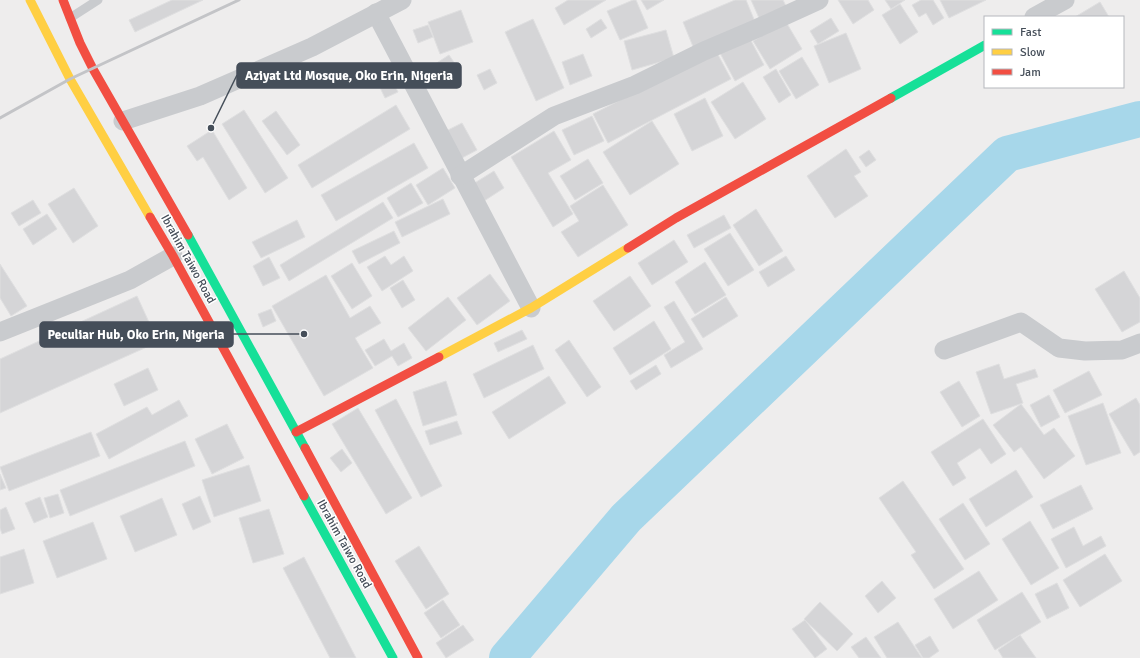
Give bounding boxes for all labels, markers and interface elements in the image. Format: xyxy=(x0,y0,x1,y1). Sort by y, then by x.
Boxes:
legend xyxy=(984,16,1124,88)
text: Fast xyxy=(1020,25,1041,40)
text: Slow xyxy=(1020,45,1045,60)
callout: Aziyat Ltd Mosque, Oko Erin, Nigeria xyxy=(237,63,461,88)
text: Jam xyxy=(1020,65,1041,80)
text: Aziyat Ltd Mosque, Oko Erin, Nigeria xyxy=(245,68,453,84)
street label: Ibrahim Taiwo Road xyxy=(157,212,219,306)
callout: Peculiar Hub, Oko Erin, Nigeria xyxy=(40,322,233,347)
text: Peculiar Hub, Oko Erin, Nigeria xyxy=(47,327,225,343)
street label: Ibrahim Taiwo Road xyxy=(313,497,375,591)

